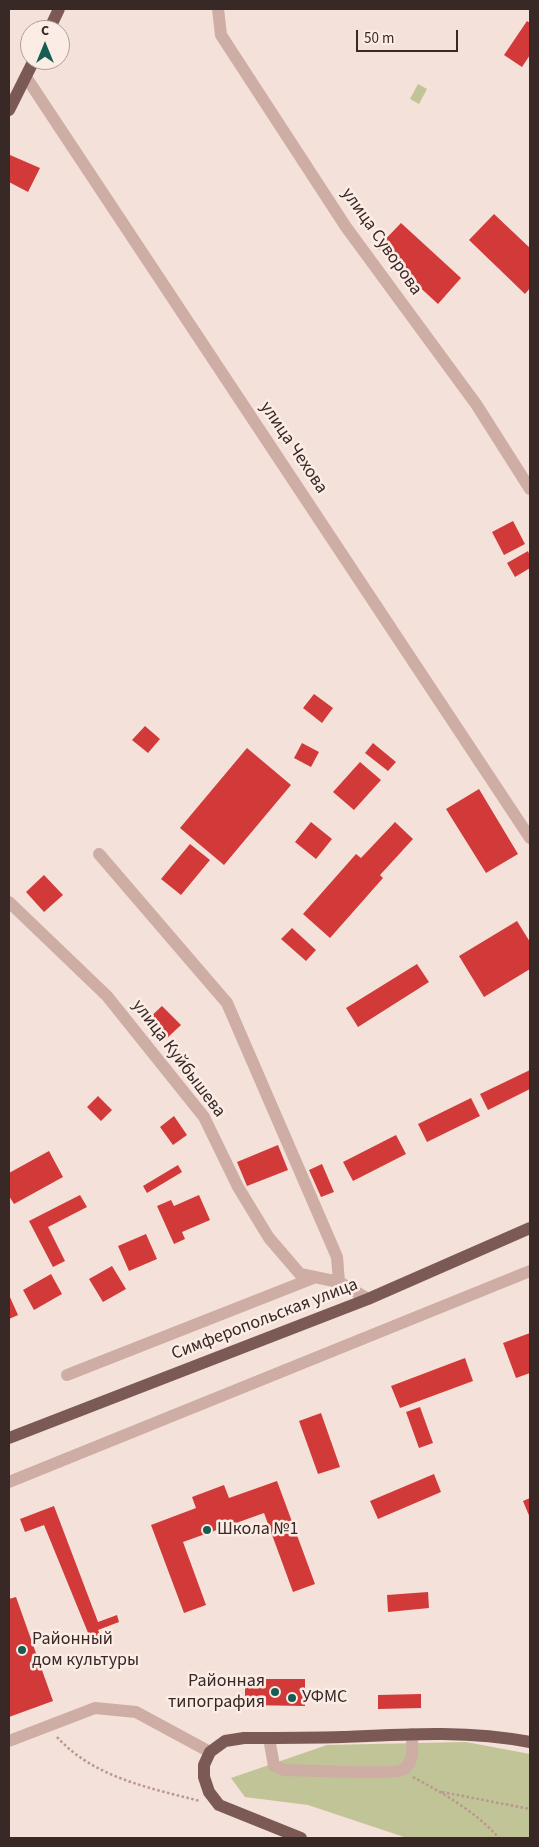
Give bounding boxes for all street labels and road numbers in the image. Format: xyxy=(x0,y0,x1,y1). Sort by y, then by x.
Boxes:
street label: улица Суворова xyxy=(336,184,426,300)
street label: улица Чехова xyxy=(254,398,332,498)
street label: улица Куйбышева xyxy=(127,996,229,1122)
street label: Симферопольская улица xyxy=(169,1274,361,1366)

